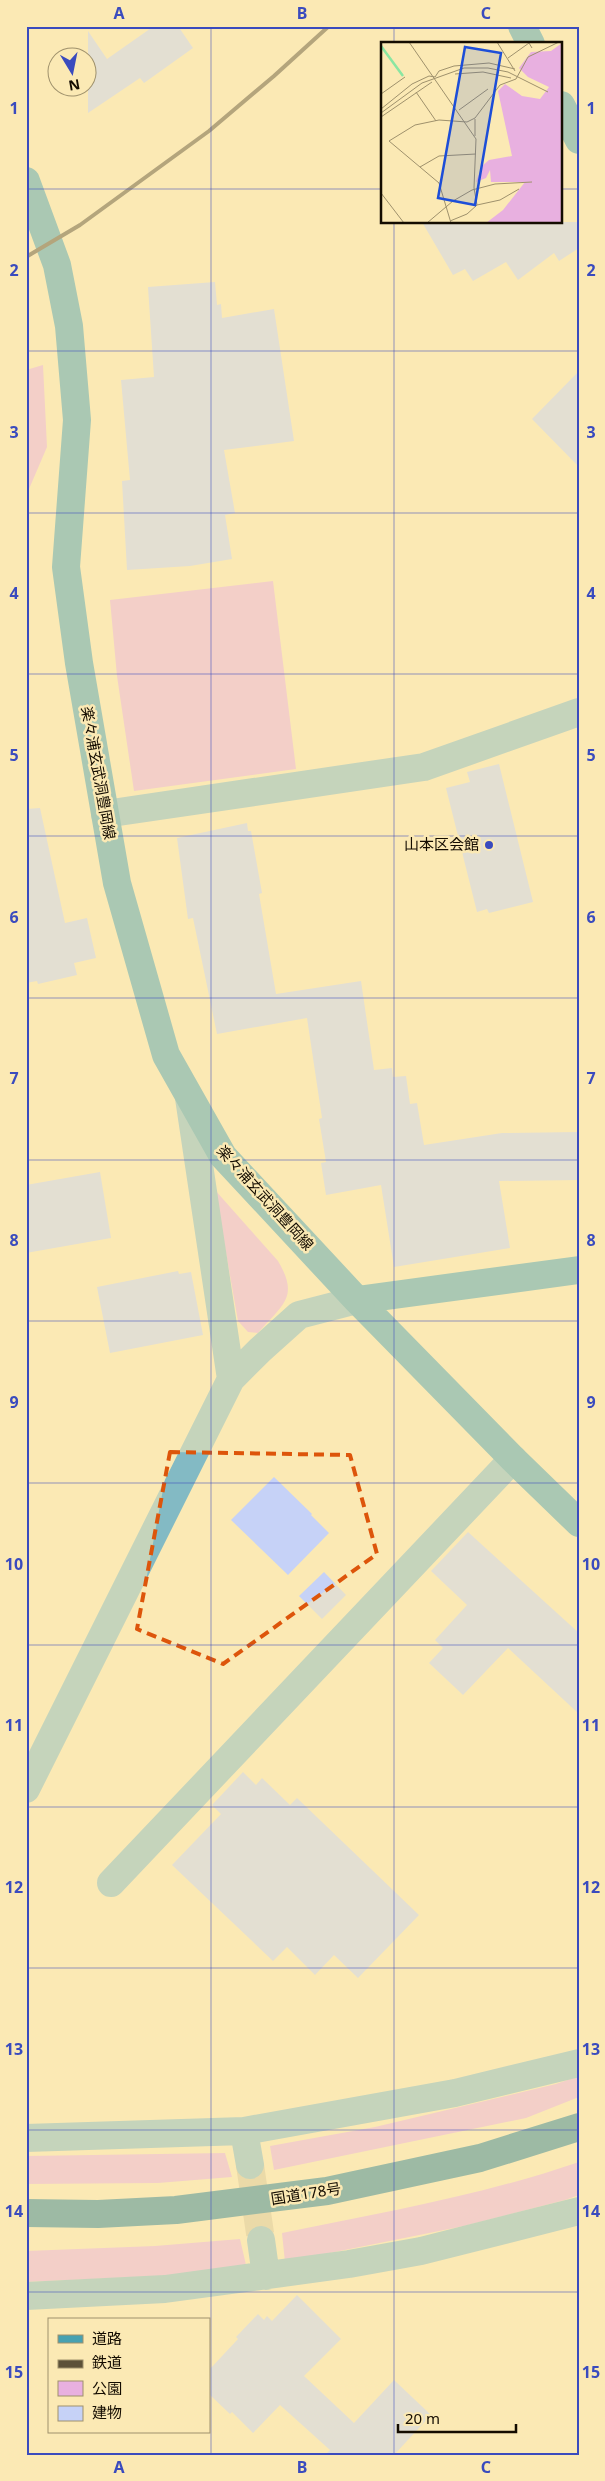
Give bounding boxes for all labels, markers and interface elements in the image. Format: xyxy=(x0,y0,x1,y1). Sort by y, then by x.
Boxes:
text: A xyxy=(113,2,125,24)
text: B xyxy=(297,2,307,24)
text: C xyxy=(481,2,491,24)
inset map xyxy=(381,42,562,224)
north arrow xyxy=(48,48,98,98)
text: N xyxy=(67,75,82,96)
text: 1 xyxy=(9,97,19,119)
text: 1 xyxy=(586,97,596,119)
text: 2 xyxy=(9,259,19,281)
text: 2 xyxy=(586,259,596,281)
text: 3 xyxy=(9,421,19,443)
text: 3 xyxy=(586,421,596,443)
text: 4 xyxy=(9,582,19,604)
text: 4 xyxy=(586,582,596,604)
street label: 楽々浦玄武洞豊岡線 xyxy=(77,705,121,841)
text: 5 xyxy=(9,744,19,766)
text: 5 xyxy=(586,744,596,766)
place label: 山本区会館 xyxy=(404,834,479,854)
marker: 山本区会館 xyxy=(483,839,495,851)
text: 6 xyxy=(9,906,19,928)
text: 6 xyxy=(586,906,596,928)
text: 7 xyxy=(9,1067,19,1089)
text: 7 xyxy=(586,1067,596,1089)
street label: 楽々浦玄武洞豊岡線 xyxy=(213,1140,318,1254)
text: 8 xyxy=(9,1229,19,1251)
text: 8 xyxy=(586,1229,596,1251)
text: 9 xyxy=(9,1391,19,1413)
text: 9 xyxy=(586,1391,596,1413)
text: 10 xyxy=(5,1553,23,1575)
text: 10 xyxy=(582,1553,600,1575)
text: 11 xyxy=(5,1714,23,1736)
text: 11 xyxy=(582,1714,600,1736)
text: 12 xyxy=(5,1876,23,1898)
text: 12 xyxy=(582,1876,600,1898)
text: 13 xyxy=(5,2038,23,2060)
text: 13 xyxy=(582,2038,600,2060)
street label: 国道178号 xyxy=(269,2178,342,2208)
text: 14 xyxy=(5,2200,23,2222)
text: 14 xyxy=(582,2200,600,2222)
legend xyxy=(48,2318,210,2434)
text: 道路 xyxy=(92,2328,122,2348)
text: 鉄道 xyxy=(92,2352,122,2372)
text: 15 xyxy=(5,2361,23,2383)
text: 15 xyxy=(582,2361,600,2383)
text: 公園 xyxy=(92,2378,122,2398)
scale bar xyxy=(398,2401,515,2433)
text: 建物 xyxy=(92,2402,122,2422)
text: 20 m xyxy=(405,2408,440,2428)
text: A xyxy=(113,2456,125,2478)
text: B xyxy=(297,2456,307,2478)
text: C xyxy=(481,2456,491,2478)

